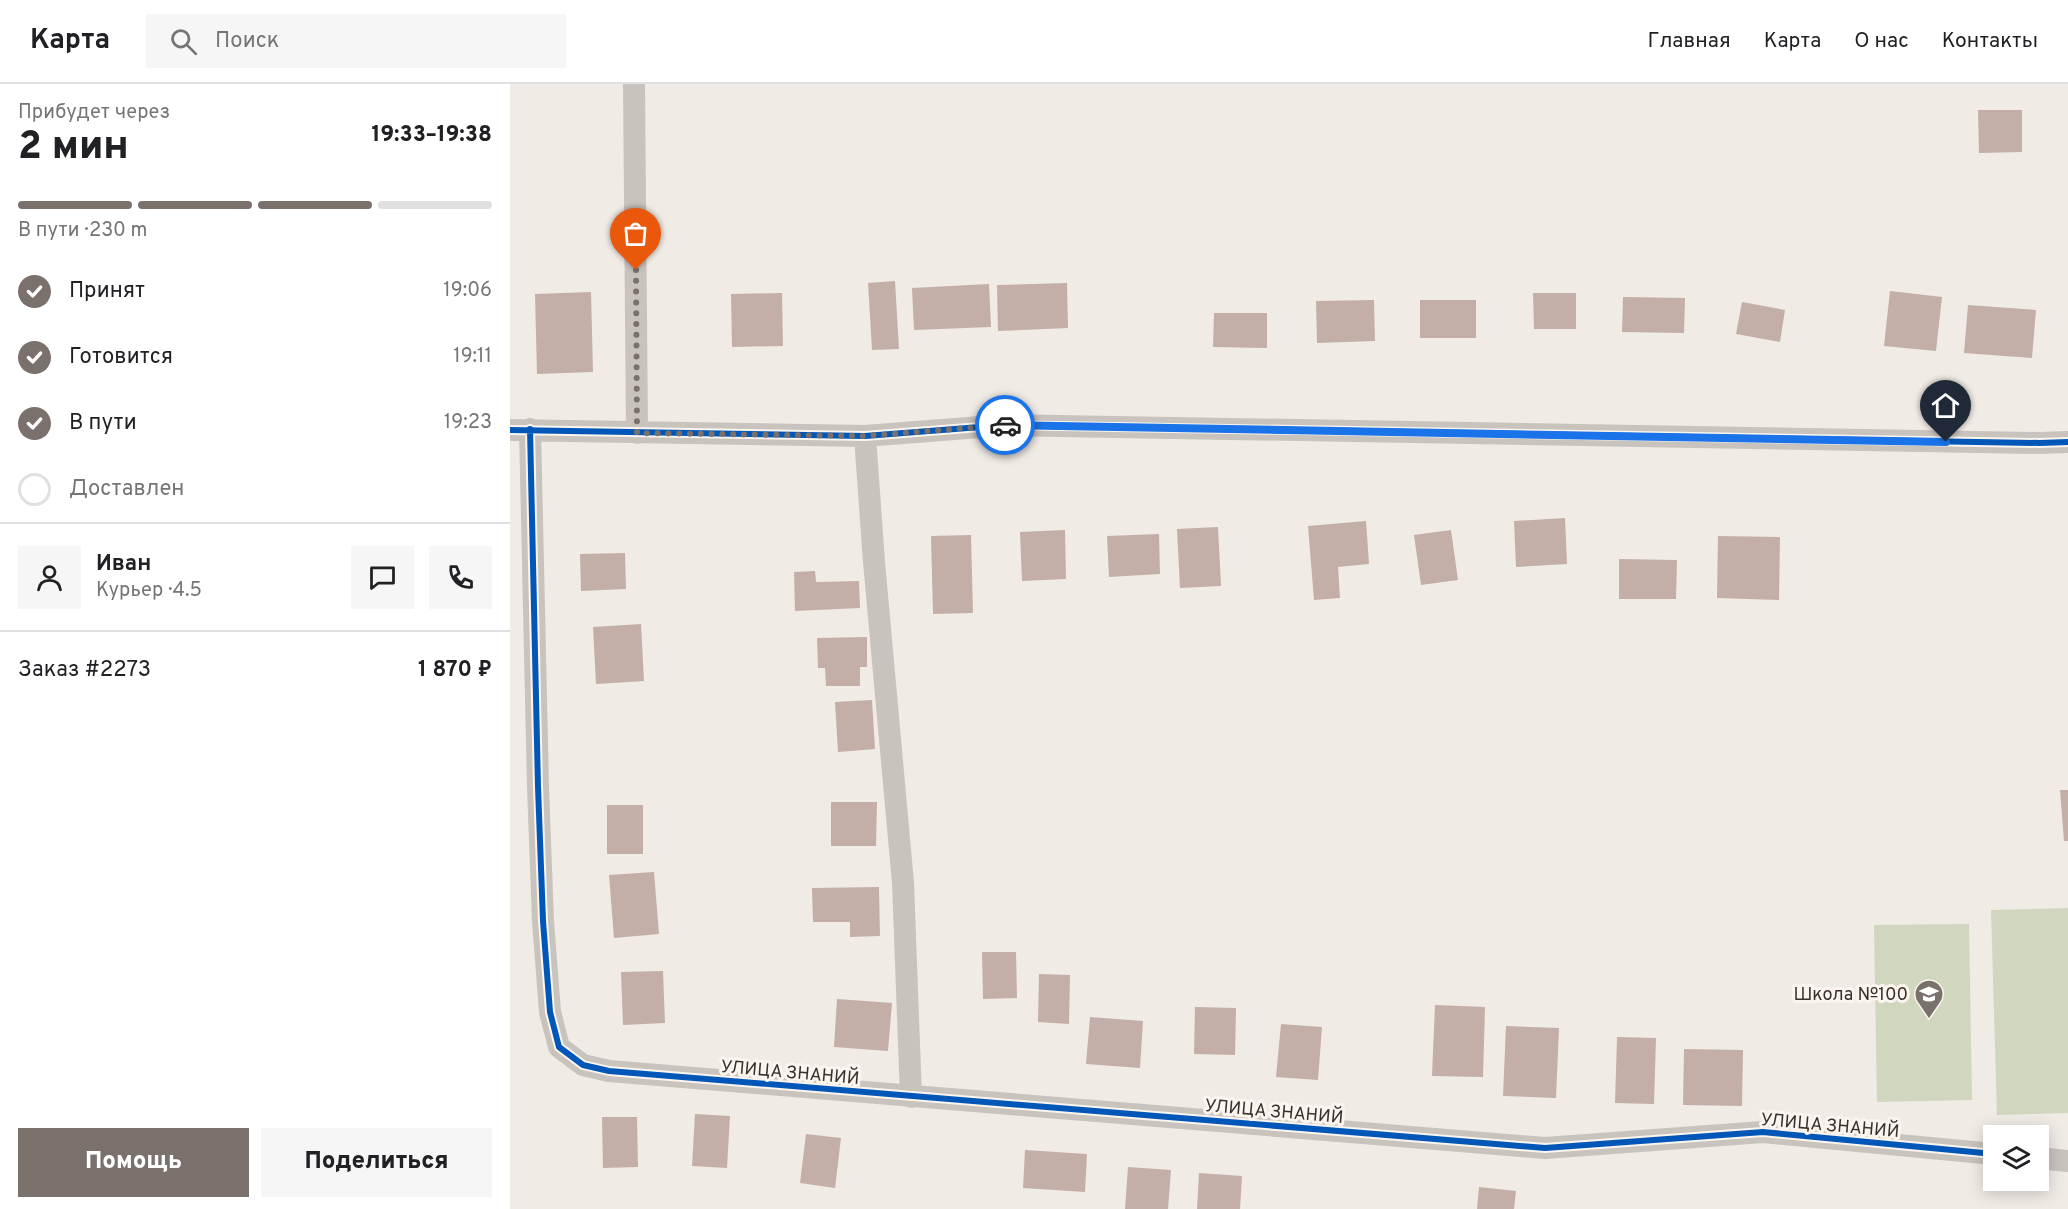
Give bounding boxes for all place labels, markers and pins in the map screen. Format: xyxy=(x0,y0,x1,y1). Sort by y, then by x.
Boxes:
pin xyxy=(610,208,661,270)
pin xyxy=(1920,380,1971,442)
school or university icon: Школа №100 xyxy=(1913,978,1945,1020)
place label: Школа №100 xyxy=(1793,984,1908,1007)

